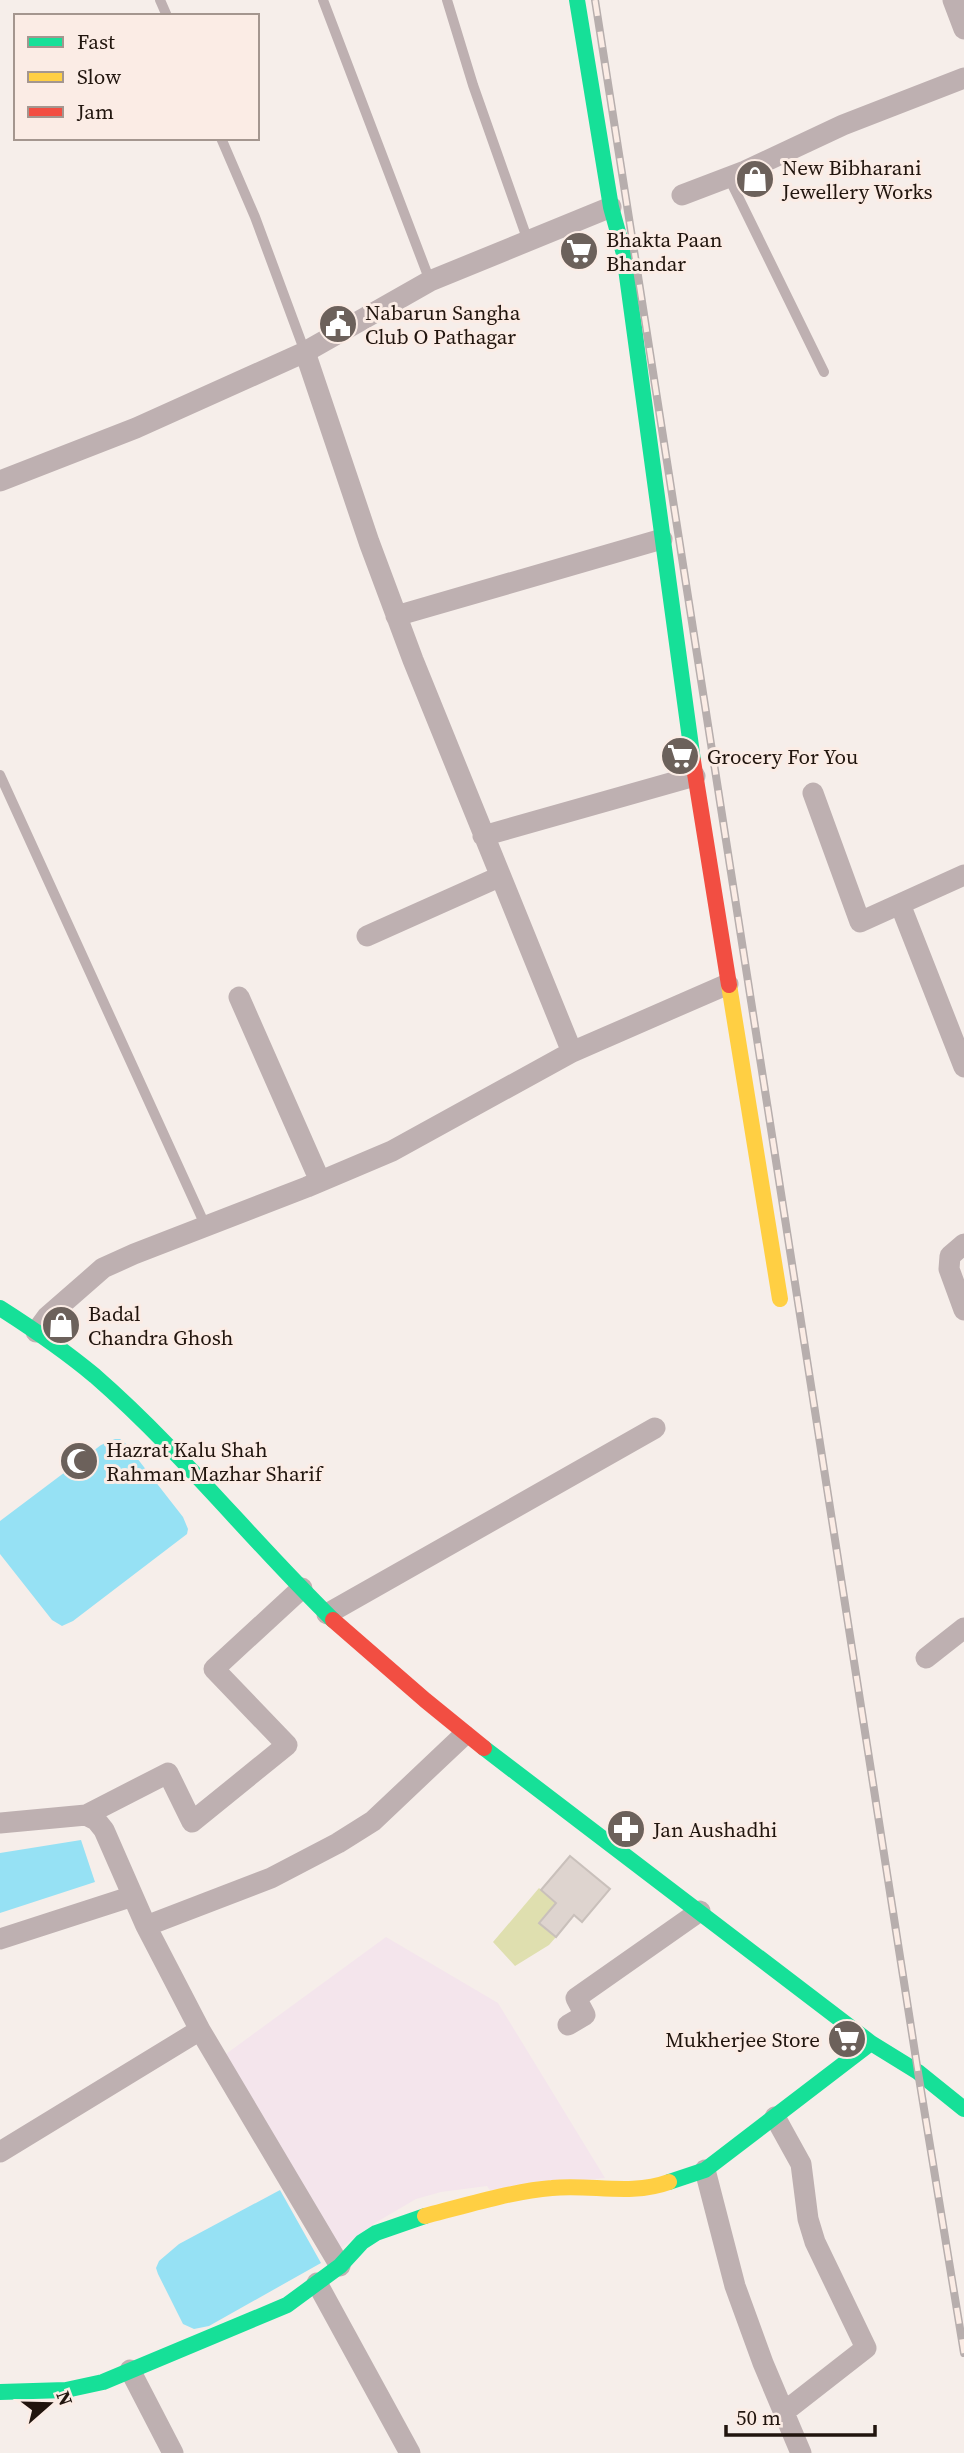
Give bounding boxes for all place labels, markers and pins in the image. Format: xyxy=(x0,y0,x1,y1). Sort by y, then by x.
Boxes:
place label: New Bibharani Jewellery Works xyxy=(781,153,933,206)
shop icon: New Bibharani Jewellery Works xyxy=(734,158,776,200)
place label: Bhakta Paan Bhandar xyxy=(606,225,723,278)
supermarket icon: Bhakta Paan Bhandar xyxy=(558,230,600,272)
place label: Nabarun Sangha Club O Pathagar xyxy=(365,298,521,351)
public building icon: Nabarun Sangha Club O Pathagar xyxy=(317,303,359,345)
supermarket icon: Grocery For You xyxy=(659,735,701,777)
place label: Grocery For You xyxy=(707,742,858,771)
place label: Badal Chandra Ghosh xyxy=(88,1299,233,1352)
shop icon: Badal Chandra Ghosh xyxy=(40,1304,82,1346)
place label: Hazrat Kalu Shah Rahman Mazhar Sharif xyxy=(106,1435,324,1488)
mosque icon: Hazrat Kalu Shah Rahman Mazhar Sharif xyxy=(58,1440,100,1482)
pharmacy icon: Jan Aushadhi xyxy=(605,1808,647,1850)
place label: Jan Aushadhi xyxy=(652,1815,777,1844)
supermarket icon: Mukherjee Store xyxy=(826,2018,868,2060)
place label: Mukherjee Store xyxy=(665,2025,820,2054)

